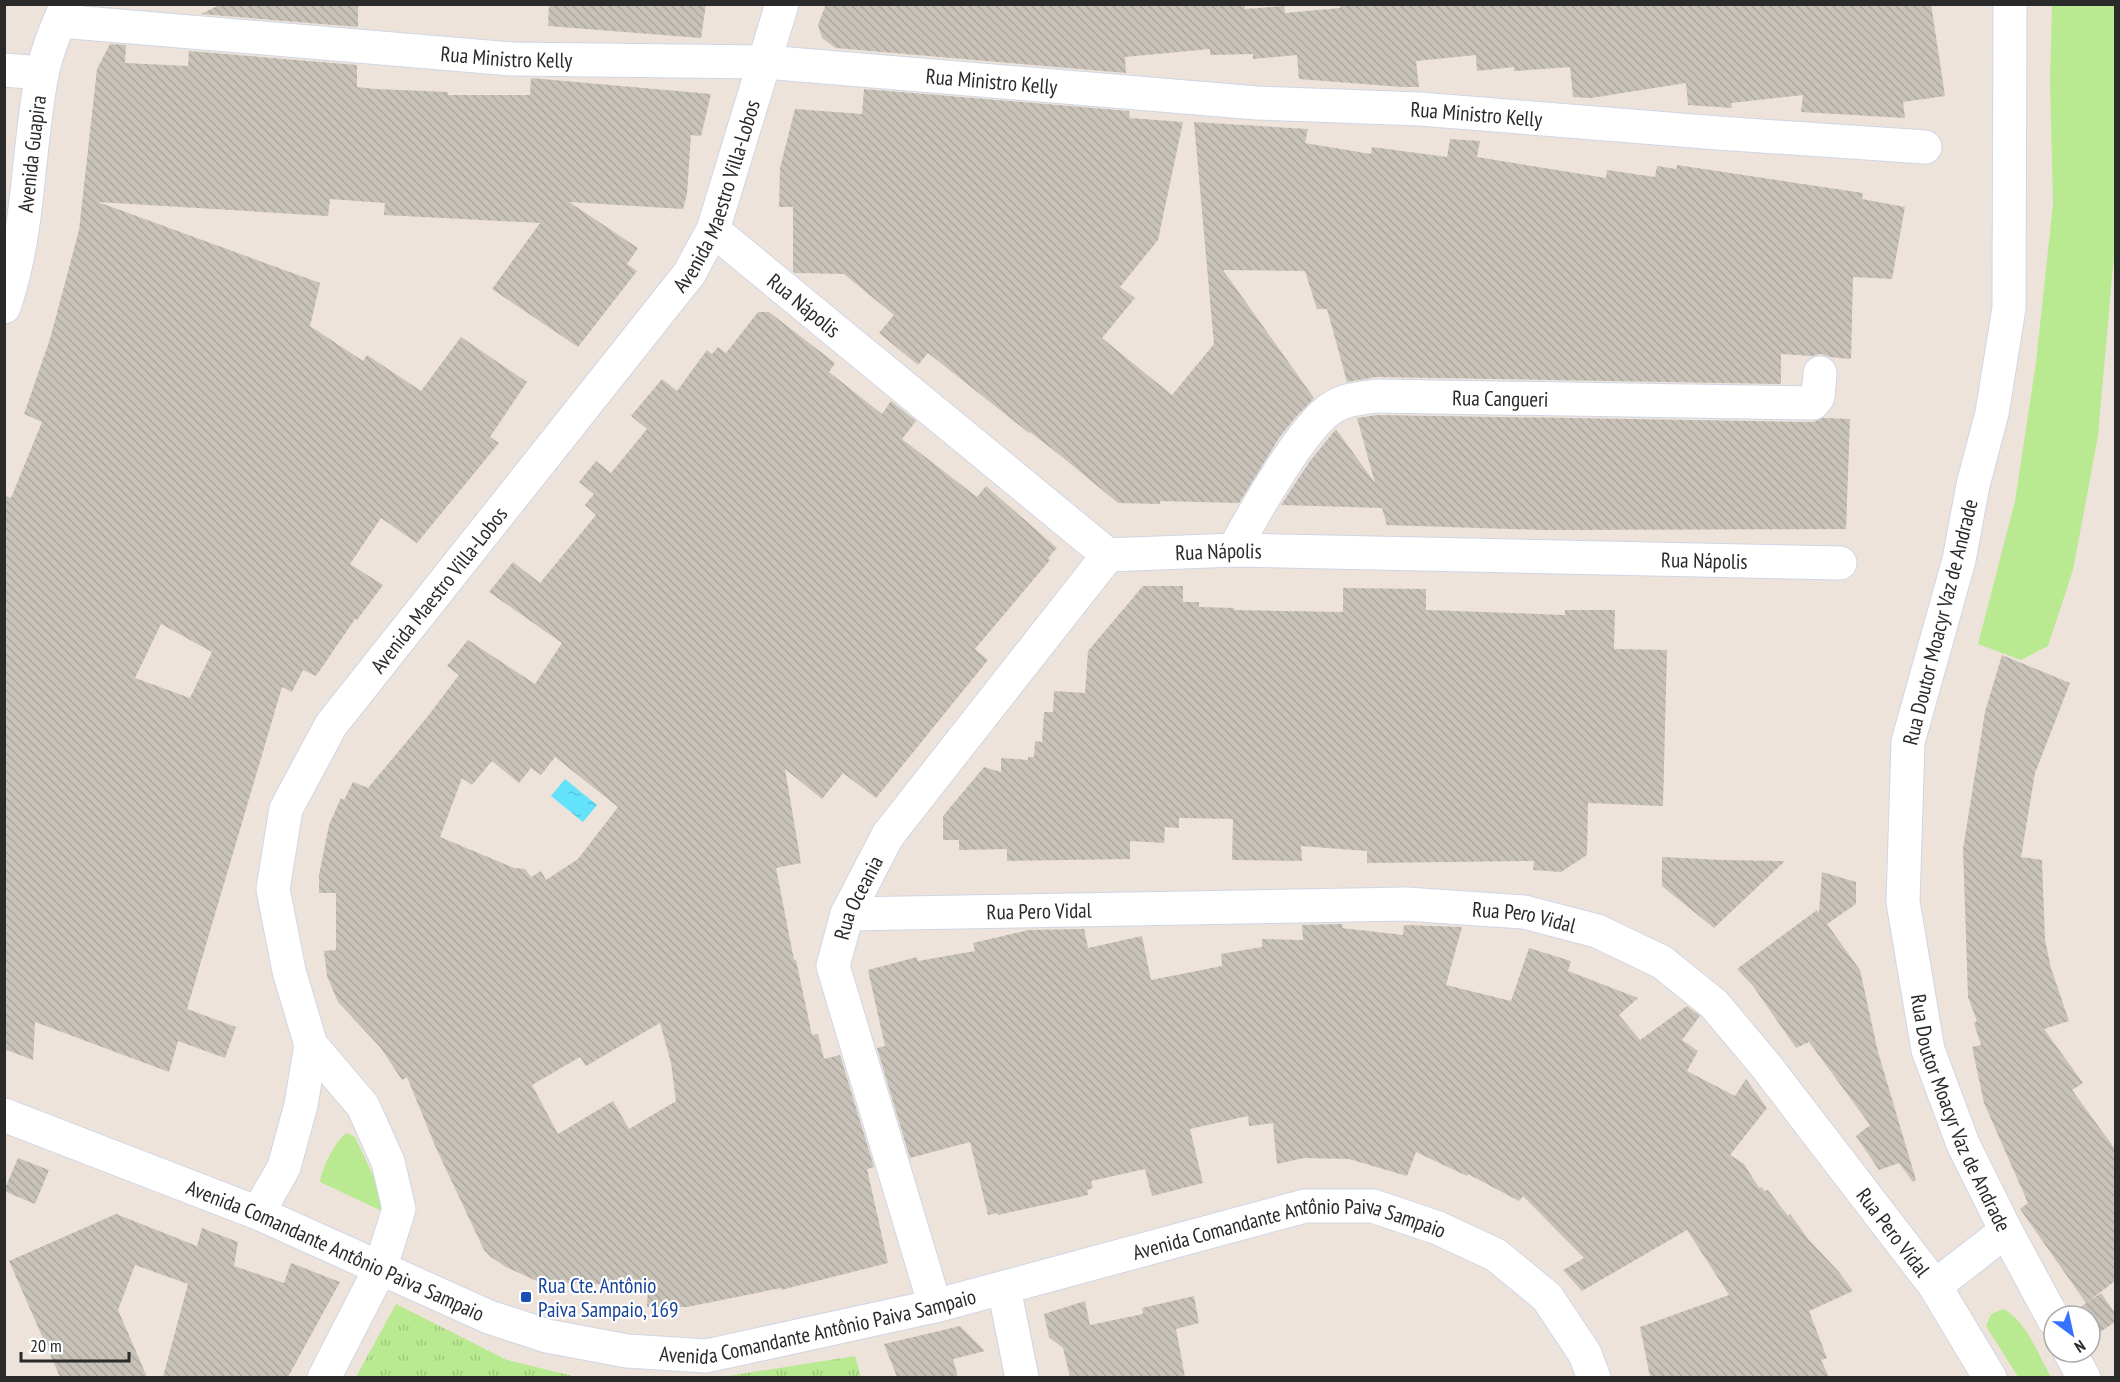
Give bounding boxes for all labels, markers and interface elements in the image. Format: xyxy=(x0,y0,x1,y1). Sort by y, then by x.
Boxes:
street label: Rua Ministro Kelly xyxy=(440,40,573,73)
street label: Rua Ministro Kelly xyxy=(925,62,1059,100)
street label: Avenida Guapira xyxy=(11,93,52,214)
street label: Rua Ministro Kelly xyxy=(1410,95,1543,132)
street label: Avenida Maestro Villa-Lobos xyxy=(666,96,765,298)
street label: Rua Nápolis xyxy=(762,267,846,343)
street label: Rua Cangueri xyxy=(1452,384,1549,412)
street label: Rua Doutor Moacyr Vaz de Andrade xyxy=(1896,496,1984,748)
street label: Avenida Maestro Villa-Lobos xyxy=(364,501,513,678)
street label: Rua Nápolis xyxy=(1175,536,1262,566)
street label: Rua Nápolis xyxy=(1661,546,1748,575)
street label: Rua Oceania xyxy=(827,851,889,942)
street label: Rua Pero Vidal xyxy=(1471,895,1579,938)
street label: Rua Pero Vidal xyxy=(986,896,1092,925)
street label: Rua Doutor Moacyr Vaz de Andrade xyxy=(1905,992,2018,1236)
street label: Avenida Comandante Antônio Paiva Sampaio xyxy=(183,1173,489,1327)
street label: Rua Pero Vidal xyxy=(1851,1182,1936,1282)
street label: Avenida Comandante Antônio Paiva Sampaio xyxy=(1130,1193,1451,1266)
place label: Rua Cte. Antônio Paiva Sampaio, 169 xyxy=(538,1272,678,1323)
street label: Avenida Comandante Antônio Paiva Sampaio xyxy=(659,1282,979,1370)
marker: Rua Cte. Antônio Paiva Sampaio, 169 xyxy=(519,1290,533,1304)
north arrow xyxy=(2042,1304,2102,1364)
scale bar xyxy=(21,1325,129,1363)
text: 20 m xyxy=(30,1334,62,1357)
text: N xyxy=(2071,1336,2089,1357)

